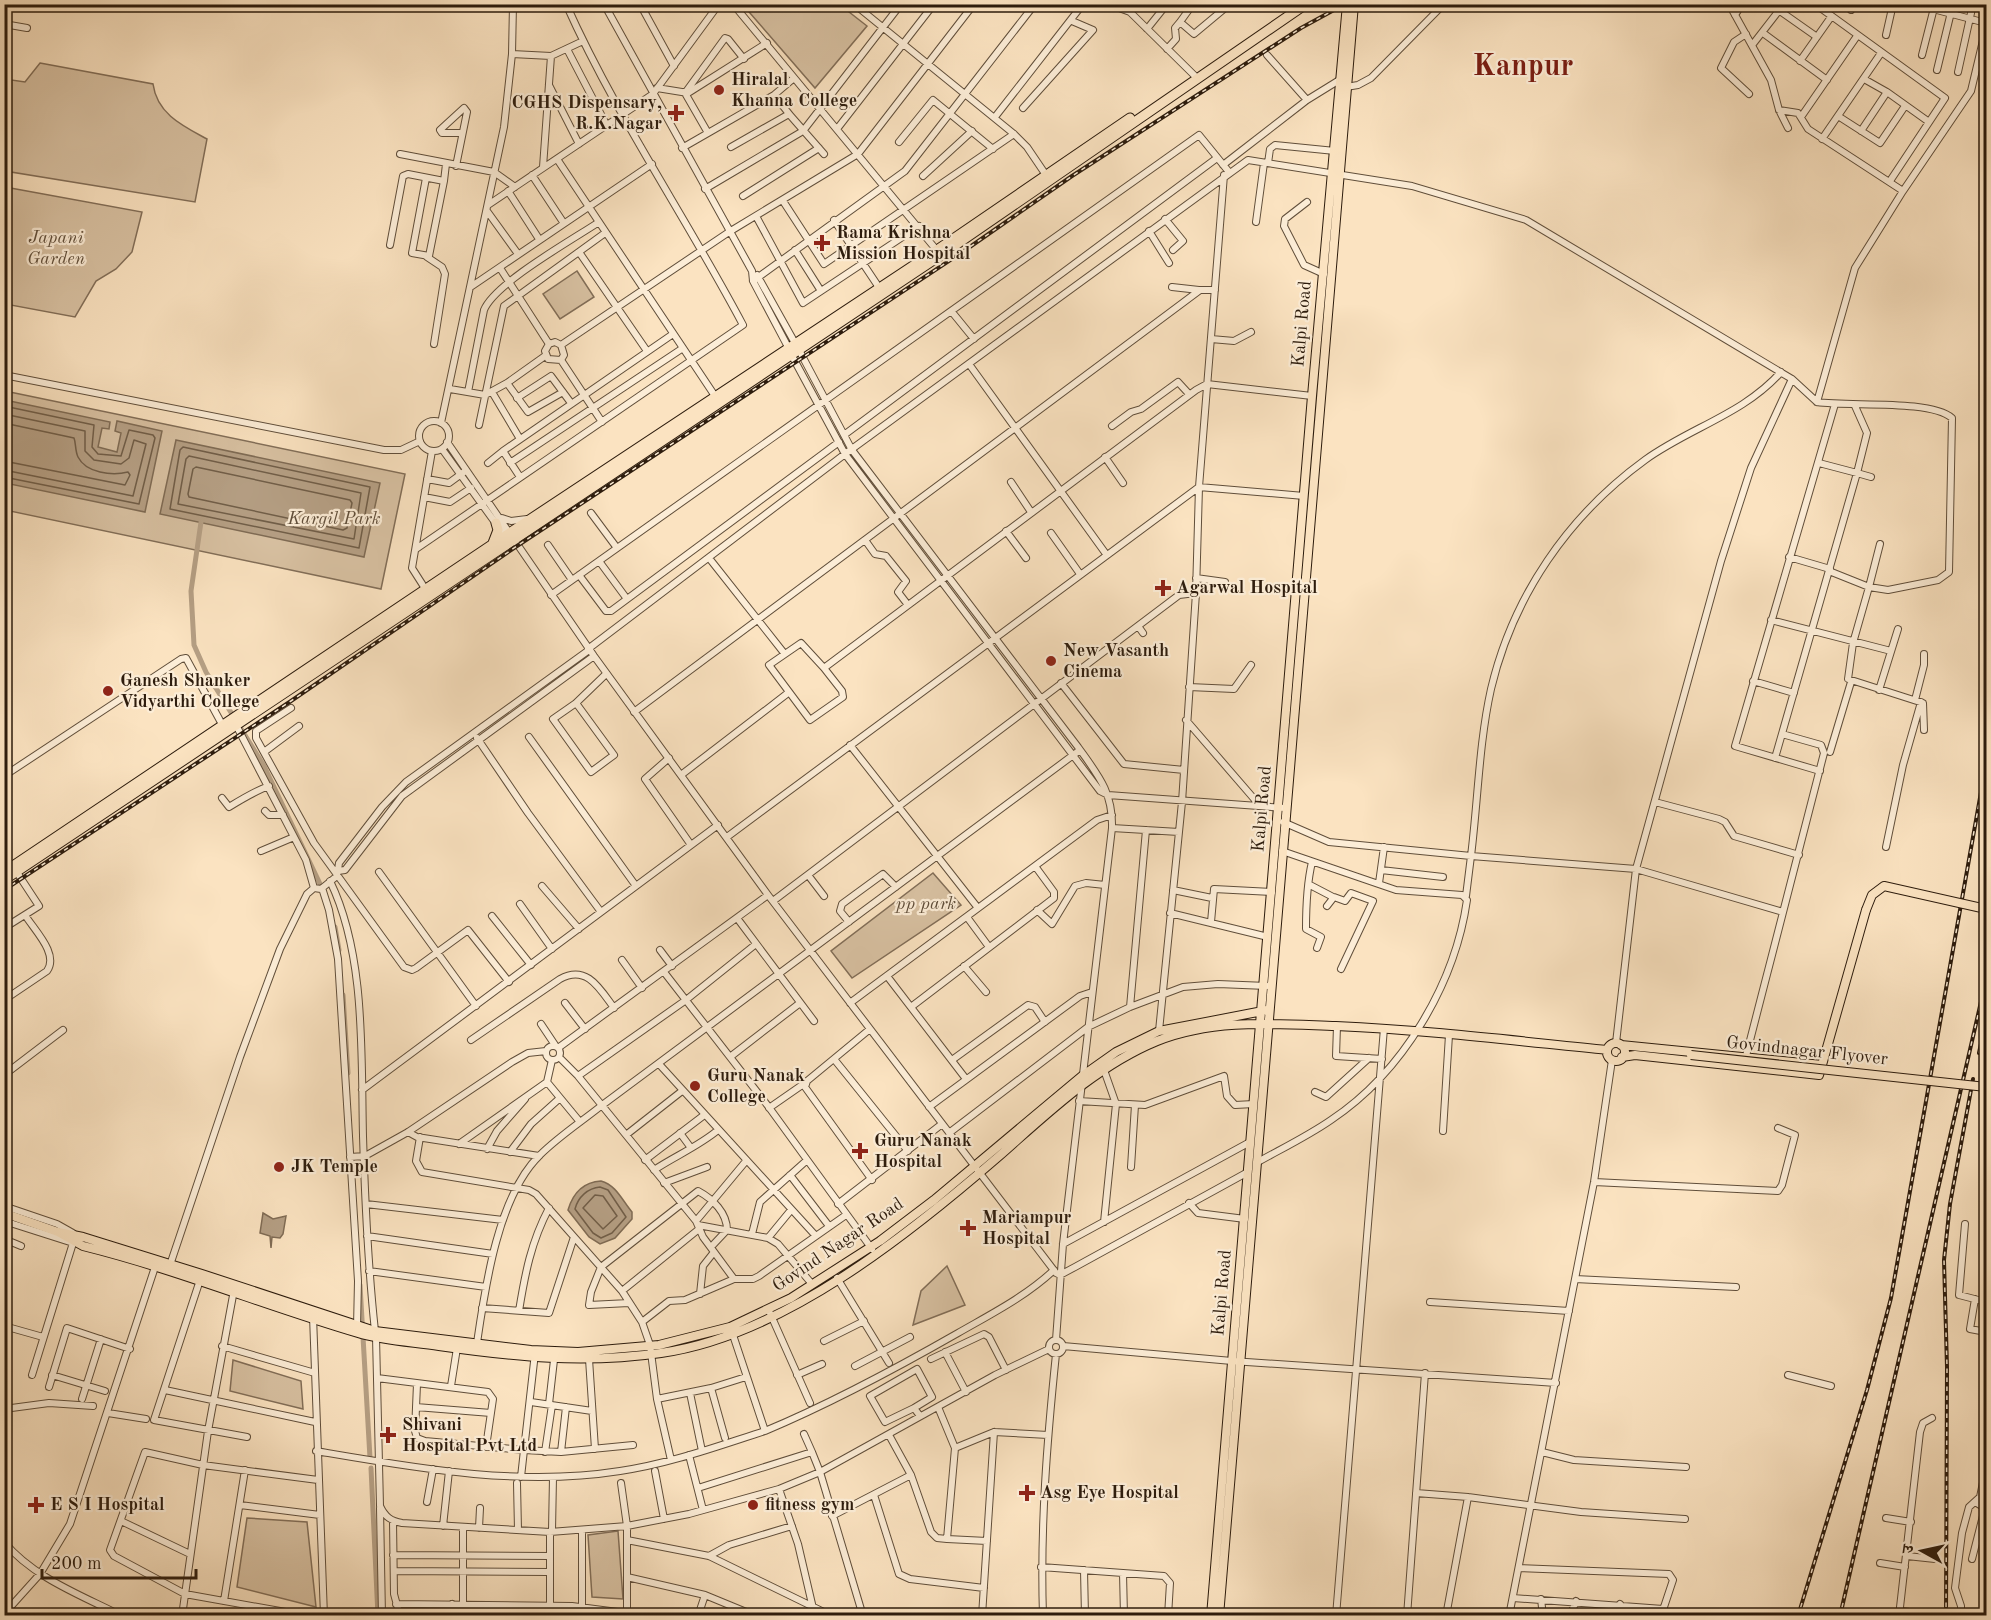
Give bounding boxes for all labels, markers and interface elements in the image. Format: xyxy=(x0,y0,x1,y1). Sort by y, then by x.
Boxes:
district label: Kanpur xyxy=(1473,52,1573,82)
place label: Hiralal Khanna College xyxy=(731,71,857,110)
marker: Hiralal Khanna College xyxy=(712,83,726,97)
place label: CGHS Dispensary, R.K.Nagar xyxy=(511,94,662,133)
marker: CGHS Dispensary, R.K.Nagar xyxy=(667,104,685,122)
place label: Rama Krishna Mission Hospital xyxy=(836,224,971,263)
park label: Japani Garden xyxy=(27,229,85,268)
marker: Rama Krishna Mission Hospital xyxy=(813,234,831,252)
street label: Kalpi Road xyxy=(1289,280,1315,368)
park label: Kargil Park xyxy=(286,510,381,528)
marker: Agarwal Hospital xyxy=(1154,579,1172,597)
place label: Agarwal Hospital xyxy=(1176,579,1318,597)
place label: New Vasanth Cinema xyxy=(1063,642,1169,681)
marker: New Vasanth Cinema xyxy=(1044,654,1058,668)
place label: Ganesh Shanker Vidyarthi College xyxy=(120,672,259,711)
marker: Ganesh Shanker Vidyarthi College xyxy=(101,684,115,698)
street label: Kalpi Road xyxy=(1249,765,1275,853)
park label: pp park xyxy=(894,895,956,913)
street label: Govindnagar Flyover xyxy=(1725,1034,1889,1069)
place label: Guru Nanak College xyxy=(707,1067,805,1106)
marker: Guru Nanak College xyxy=(688,1079,702,1093)
place label: Guru Nanak Hospital xyxy=(874,1132,972,1171)
marker: Guru Nanak Hospital xyxy=(851,1142,869,1160)
place label: JK Temple xyxy=(291,1158,378,1176)
marker: JK Temple xyxy=(272,1160,286,1174)
street label: Govind Nagar Road xyxy=(769,1195,907,1295)
place label: Mariampur Hospital xyxy=(982,1209,1072,1248)
marker: Mariampur Hospital xyxy=(959,1219,977,1237)
street label: Kalpi Road xyxy=(1209,1249,1235,1337)
place label: Shivani Hospital Pvt Ltd xyxy=(402,1416,537,1455)
marker: Shivani Hospital Pvt Ltd xyxy=(379,1426,397,1444)
marker: Asg Eye Hospital xyxy=(1018,1484,1036,1502)
place label: Asg Eye Hospital xyxy=(1040,1484,1179,1502)
marker: E S I Hospital xyxy=(27,1496,45,1514)
place label: E S I Hospital xyxy=(50,1496,165,1514)
place label: fitness gym xyxy=(765,1496,855,1514)
marker: fitness gym xyxy=(746,1498,760,1512)
north arrow xyxy=(1892,1521,1952,1581)
scale bar xyxy=(42,1542,196,1580)
text: उ xyxy=(1900,1542,1918,1555)
text: 200 m xyxy=(51,1555,102,1573)

